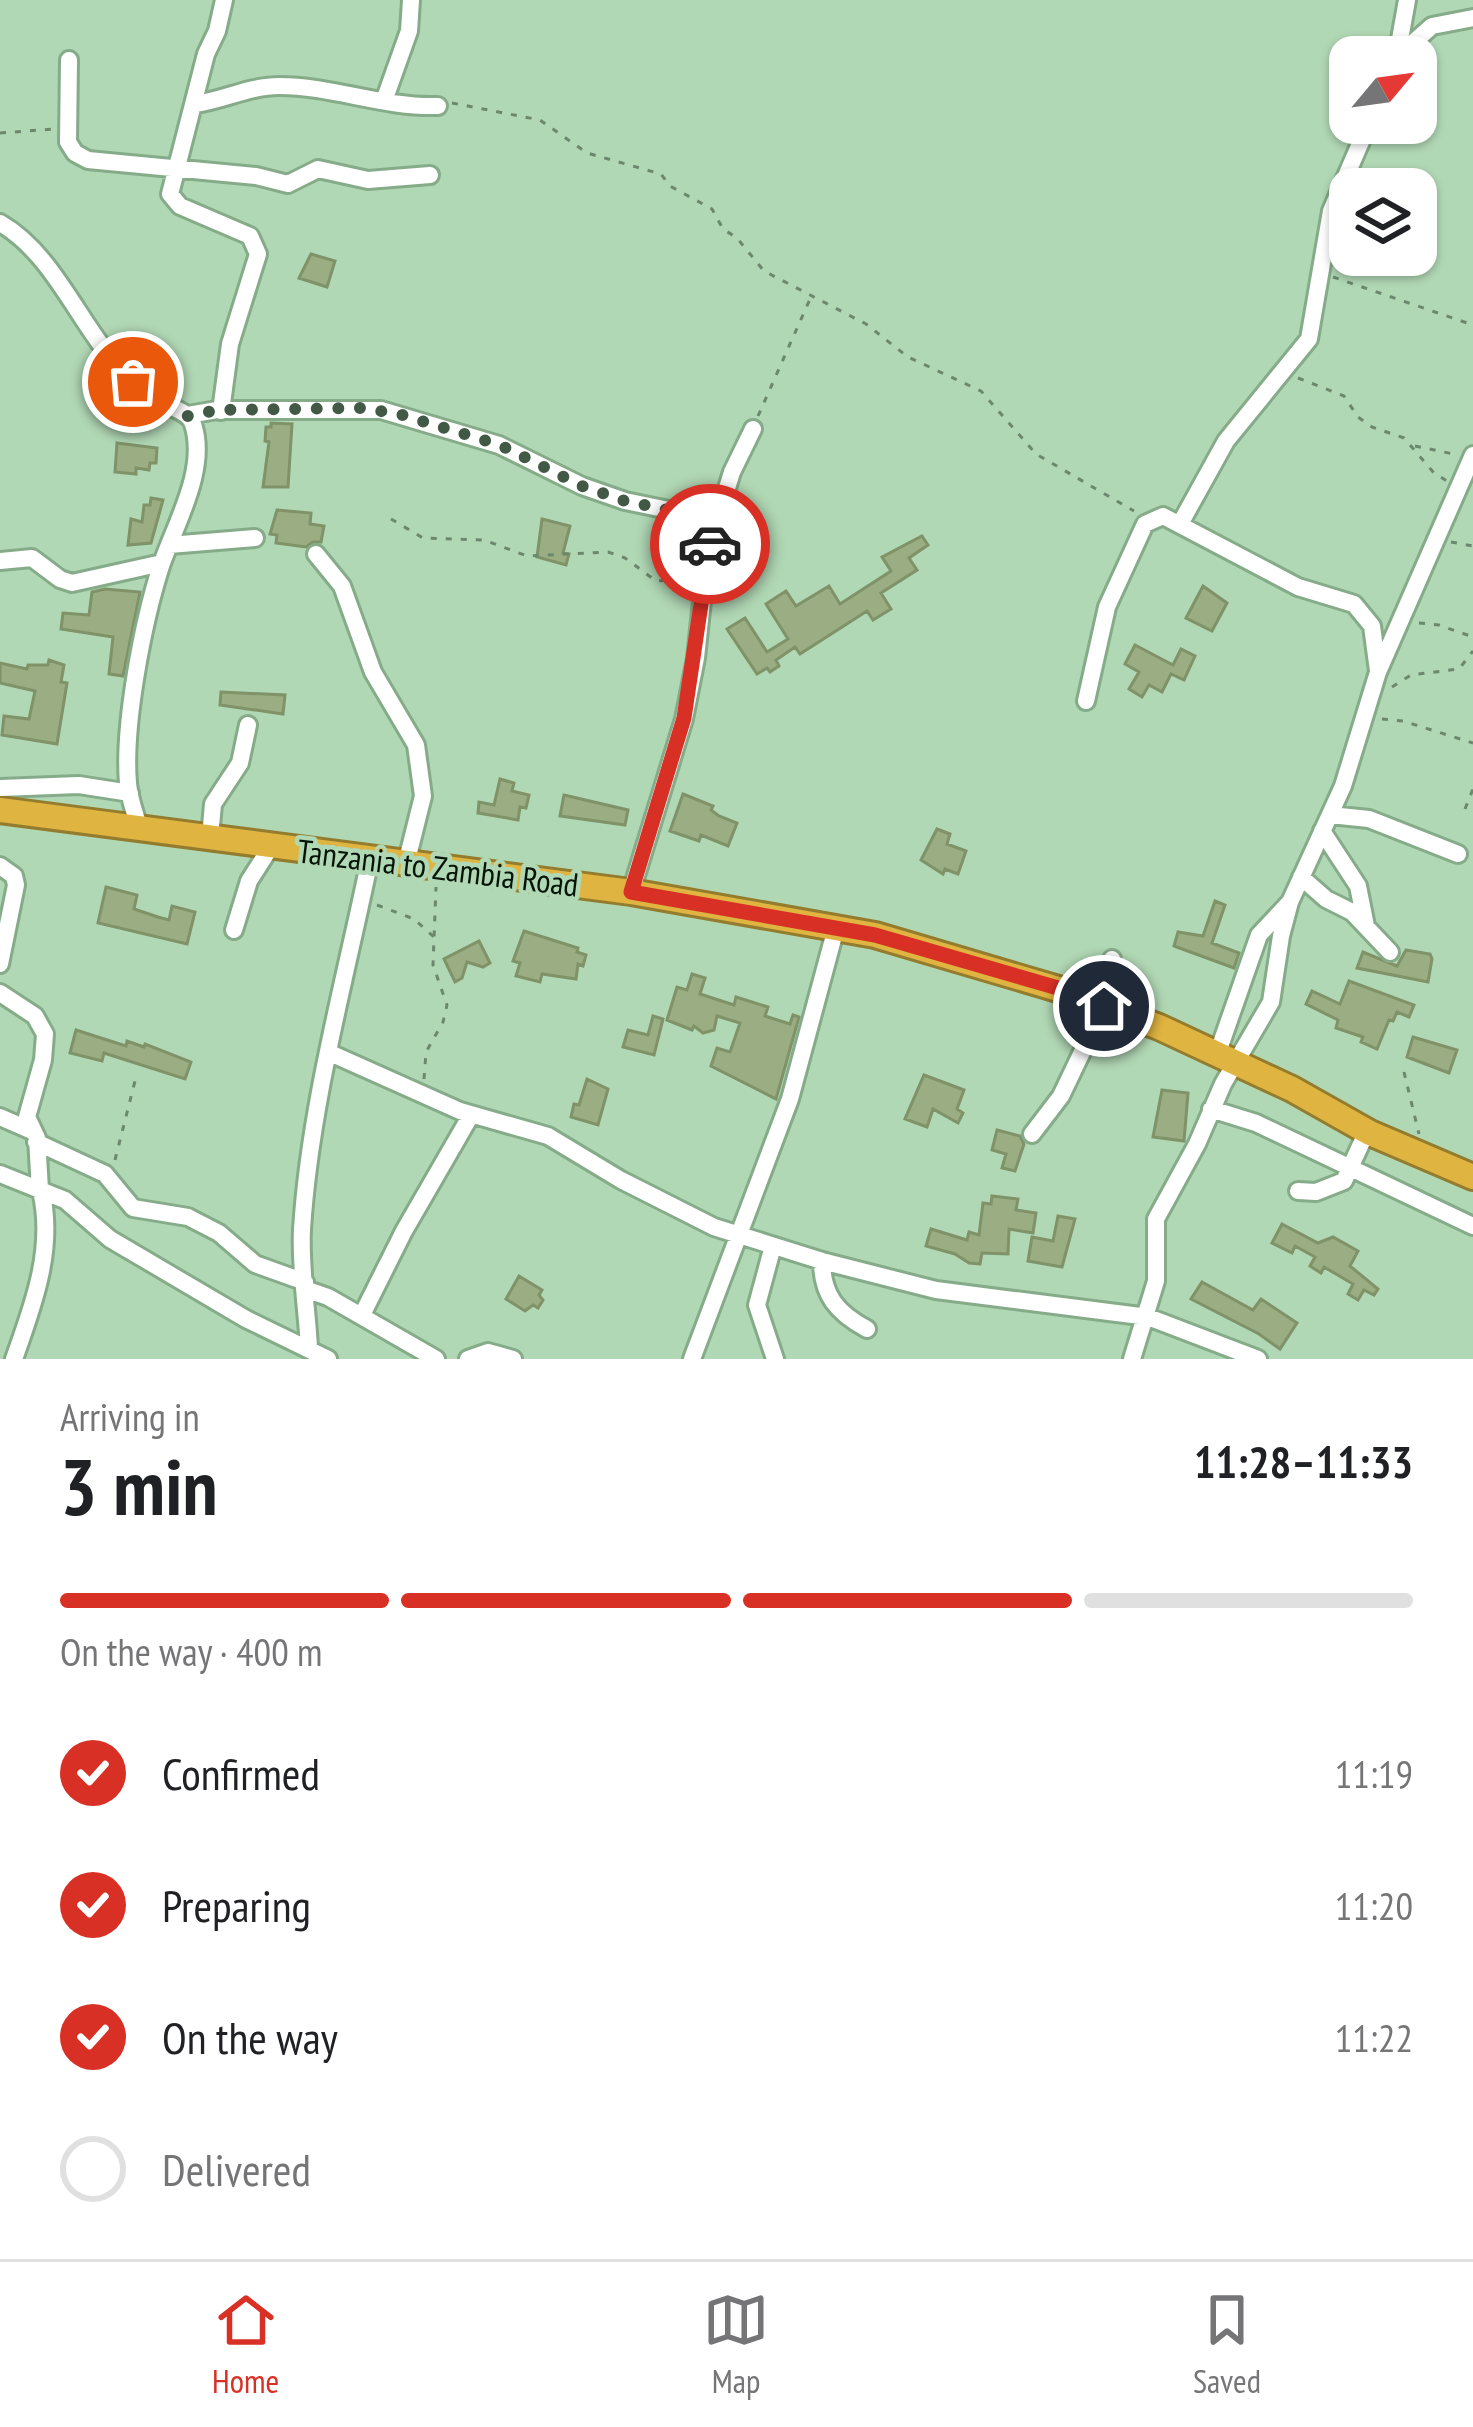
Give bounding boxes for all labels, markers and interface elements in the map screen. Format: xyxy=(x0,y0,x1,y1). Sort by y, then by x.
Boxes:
north arrow xyxy=(1329,36,1437,144)
map controls xyxy=(1329,36,1437,276)
button: layers xyxy=(1329,168,1437,276)
pin xyxy=(82,331,184,433)
icon: bag xyxy=(100,349,166,415)
courier xyxy=(650,484,770,604)
icon: car xyxy=(677,511,743,577)
street label: Tanzania to Zambia Road xyxy=(295,828,581,906)
pin xyxy=(1053,955,1155,1057)
icon: home xyxy=(1071,973,1137,1039)
text: Arriving in xyxy=(60,1391,200,1442)
text: 11:28–11:33 xyxy=(1194,1432,1413,1490)
text: 3 min xyxy=(60,1436,218,1537)
text: On the way · 400 m xyxy=(60,1626,322,1677)
icon: check xyxy=(60,1740,126,1806)
text: Confirmed xyxy=(162,1744,320,1802)
text: 11:19 xyxy=(1335,1748,1413,1799)
icon: check xyxy=(60,1872,126,1938)
text: Preparing xyxy=(162,1876,311,1934)
text: 11:20 xyxy=(1335,1880,1413,1931)
icon: check xyxy=(60,2004,126,2070)
text: On the way xyxy=(162,2008,338,2066)
text: 11:22 xyxy=(1335,2012,1413,2063)
text: Delivered xyxy=(162,2140,311,2198)
tab: Home xyxy=(212,2287,279,2402)
tab: Map xyxy=(703,2287,769,2402)
tab: Saved xyxy=(1193,2287,1261,2402)

